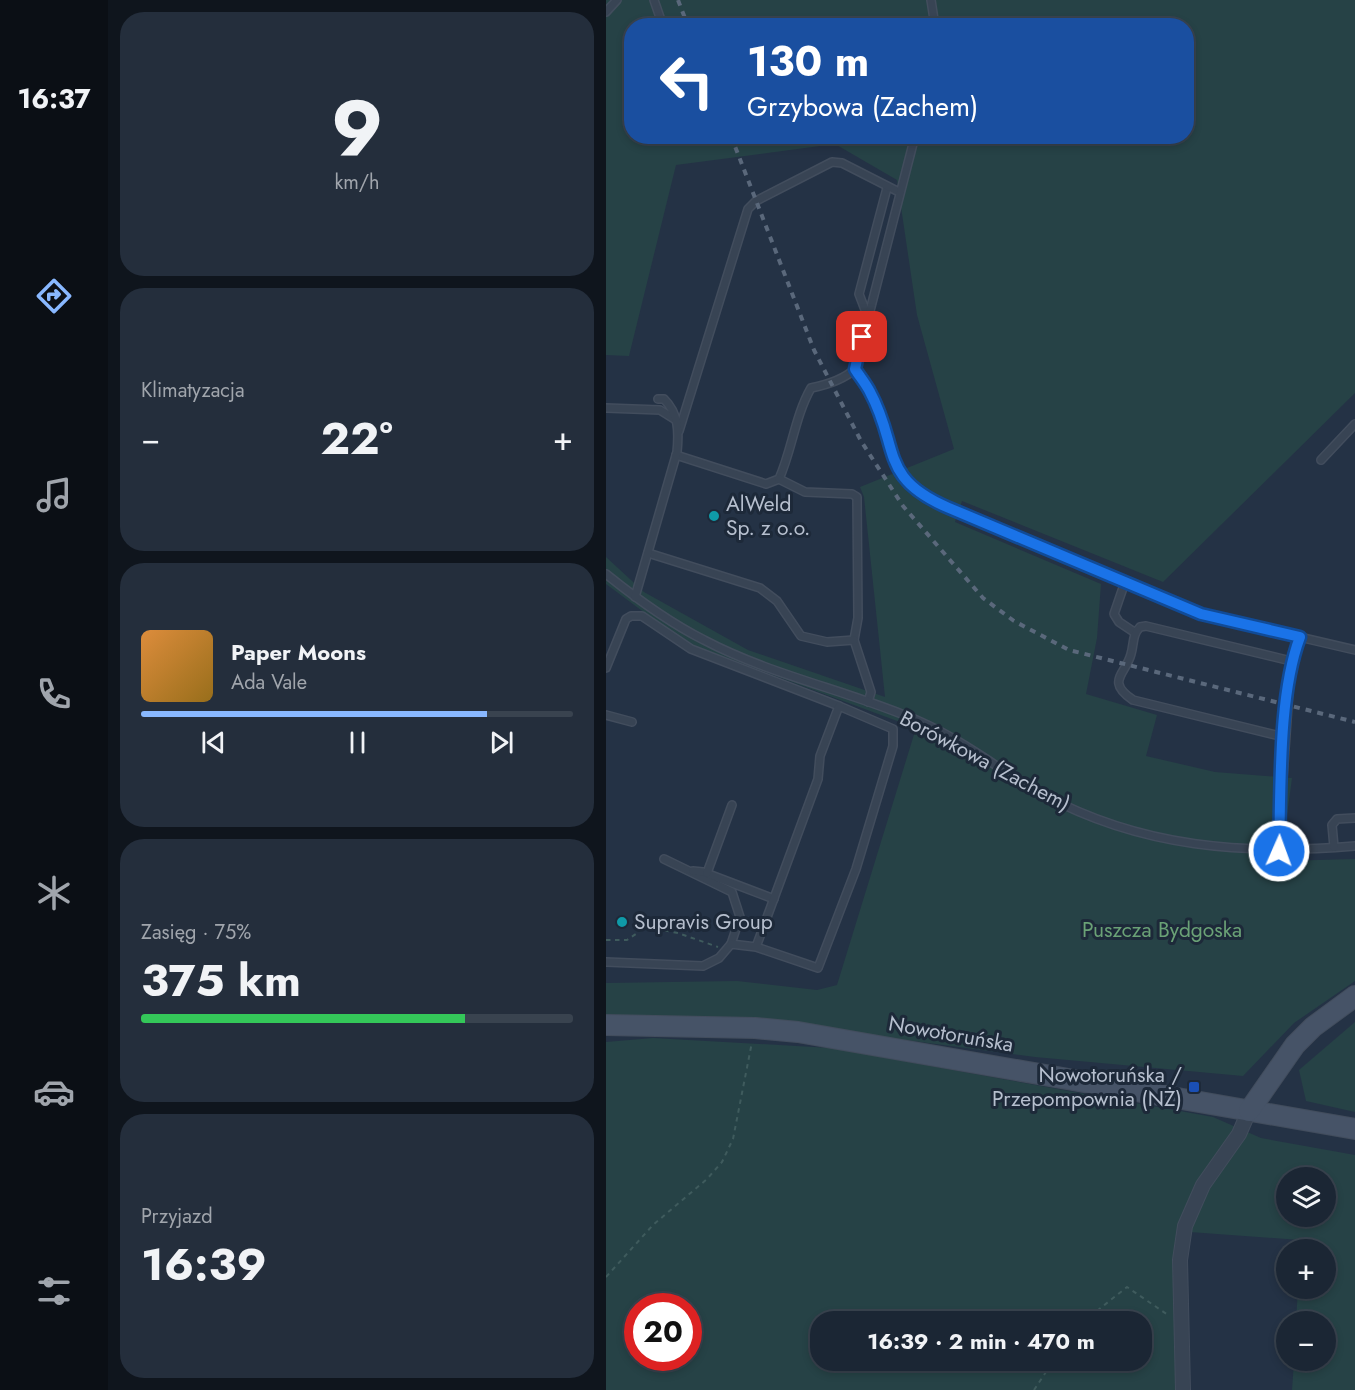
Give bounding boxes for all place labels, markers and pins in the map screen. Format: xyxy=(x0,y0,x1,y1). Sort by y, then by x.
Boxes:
pin xyxy=(836,311,887,362)
place label: AlWeld Sp. z o.o. xyxy=(726,489,810,543)
marker: AlWeld Sp. z o.o. xyxy=(707,509,721,523)
place label: Supravis Group xyxy=(634,907,773,937)
marker: Supravis Group xyxy=(615,915,629,929)
place label: Nowotoruńska / Przepompownia (NŻ) xyxy=(992,1060,1182,1114)
marker: Nowotoruńska / Przepompownia (NŻ) xyxy=(1187,1080,1201,1094)

